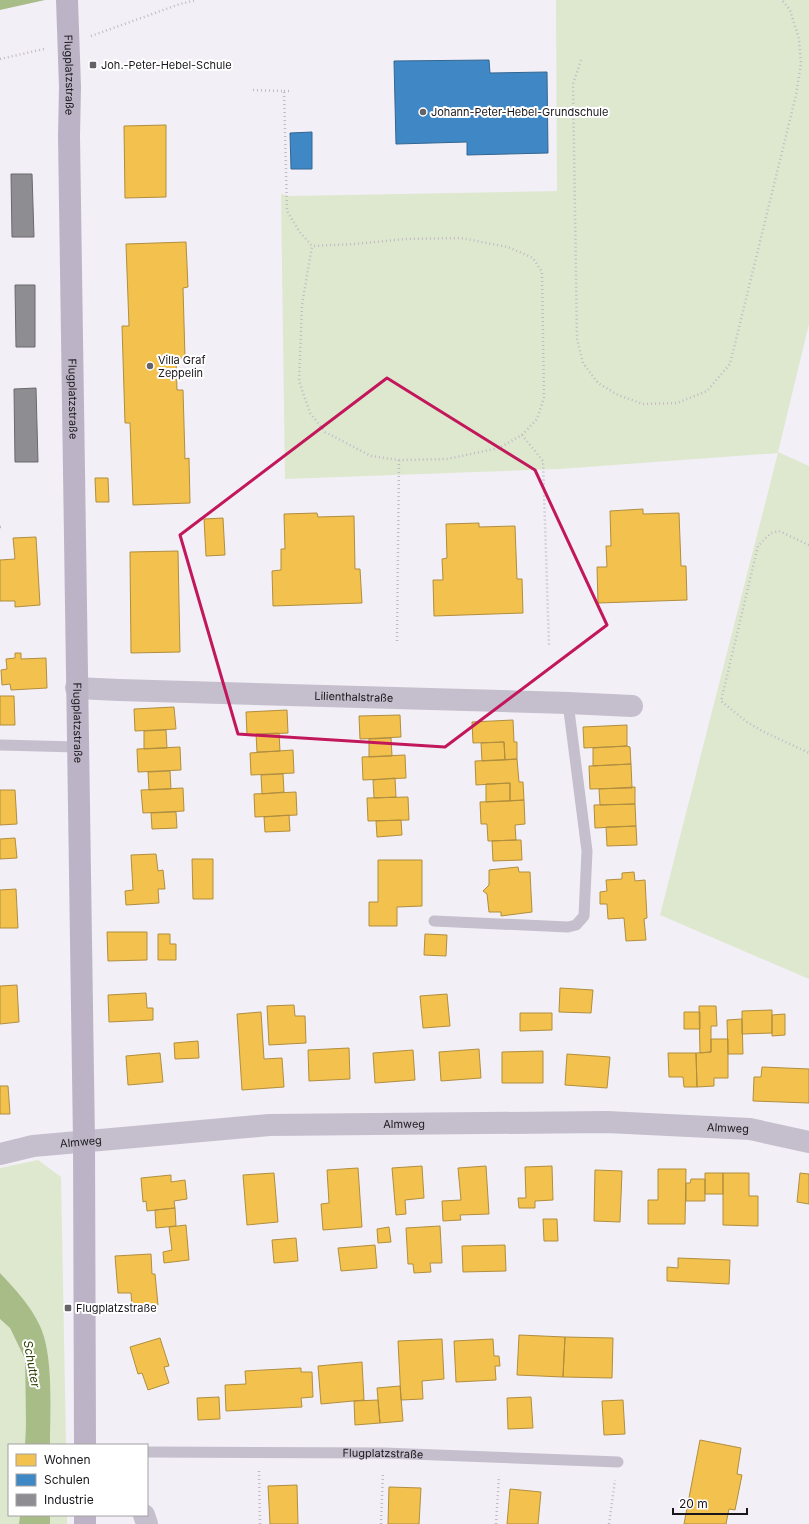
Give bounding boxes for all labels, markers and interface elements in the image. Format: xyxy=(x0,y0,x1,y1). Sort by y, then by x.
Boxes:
street label: Flugplatzstraße xyxy=(61,34,77,115)
place label: Joh.-Peter-Hebel-Schule xyxy=(101,58,232,72)
marker: Joh.-Peter-Hebel-Schule xyxy=(88,60,98,70)
place label: Johann-Peter-Hebel-Grundschule xyxy=(431,105,608,119)
marker: Johann-Peter-Hebel-Grundschule xyxy=(418,107,428,117)
place label: Villa Graf Zeppelin xyxy=(158,353,205,380)
street label: Flugplatzstraße xyxy=(65,358,81,439)
marker: Villa Graf Zeppelin xyxy=(145,361,155,371)
street label: Flugplatzstraße xyxy=(70,682,85,763)
street label: Lilienthalstraße xyxy=(314,689,394,705)
street label: Almweg xyxy=(383,1117,425,1131)
street label: Almweg xyxy=(707,1120,749,1136)
street label: Almweg xyxy=(59,1133,102,1151)
place label: Flugplatzstraße xyxy=(76,1301,157,1315)
marker: Flugplatzstraße xyxy=(63,1303,73,1313)
water label: Schutter xyxy=(20,1339,44,1389)
legend xyxy=(8,1444,148,1516)
street label: Flugplatzstraße xyxy=(343,1446,424,1462)
text: Wohnen xyxy=(44,1452,91,1467)
text: Schulen xyxy=(44,1472,90,1487)
scale bar xyxy=(673,1490,747,1516)
text: Industrie xyxy=(44,1492,94,1507)
text: 20 m xyxy=(679,1496,708,1511)

